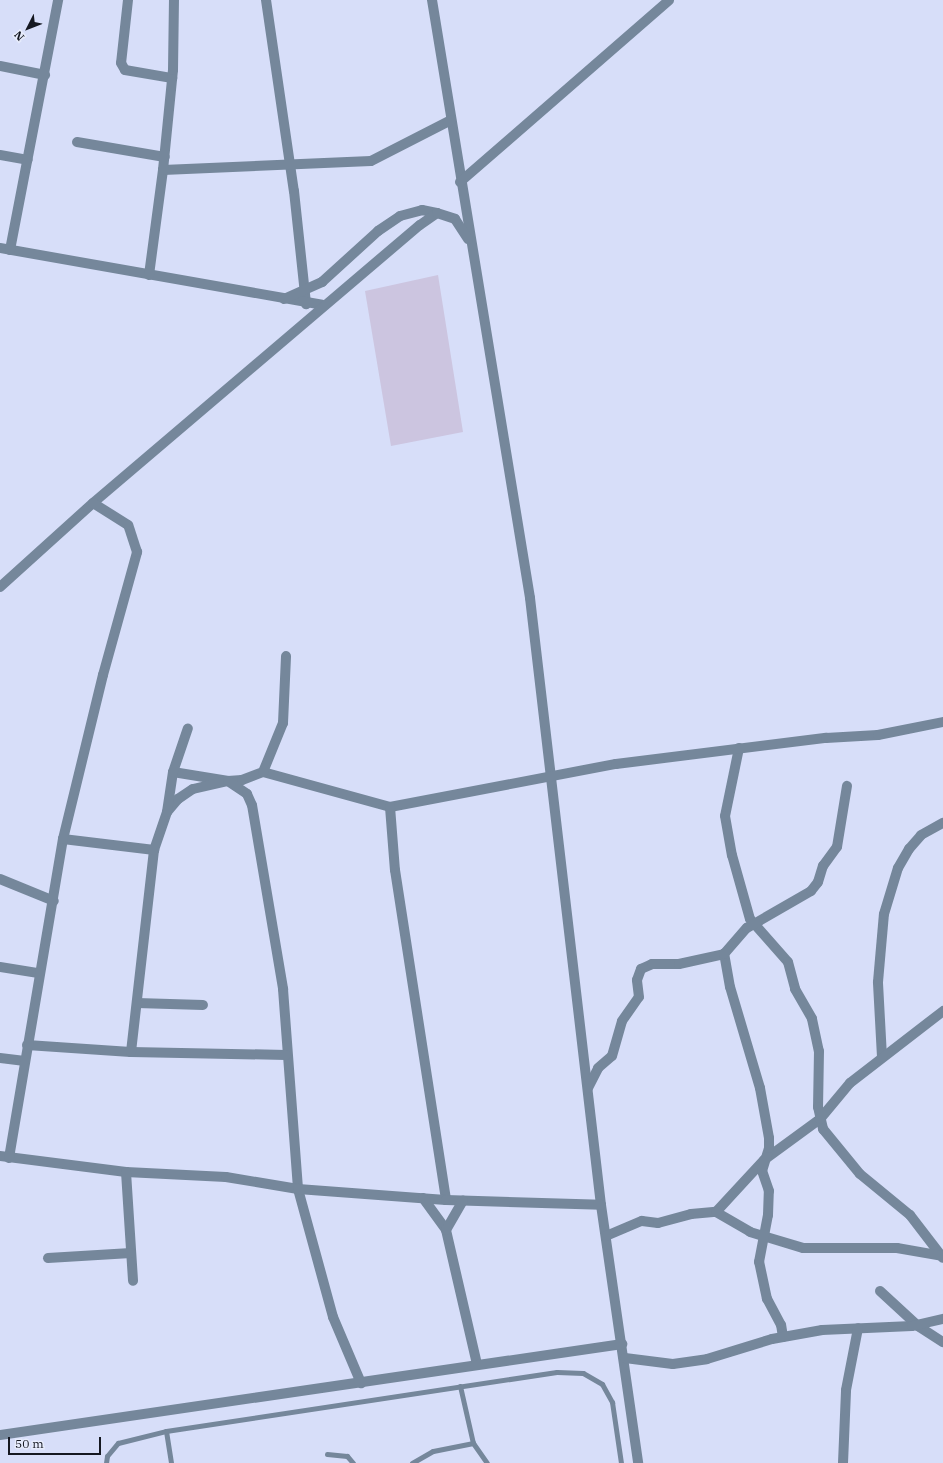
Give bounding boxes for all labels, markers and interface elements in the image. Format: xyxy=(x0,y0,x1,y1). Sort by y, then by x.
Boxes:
north arrow xyxy=(8,8,48,48)
text: N xyxy=(11,28,27,44)
scale bar xyxy=(10,1429,103,1455)
text: 50 m xyxy=(15,1436,44,1451)

